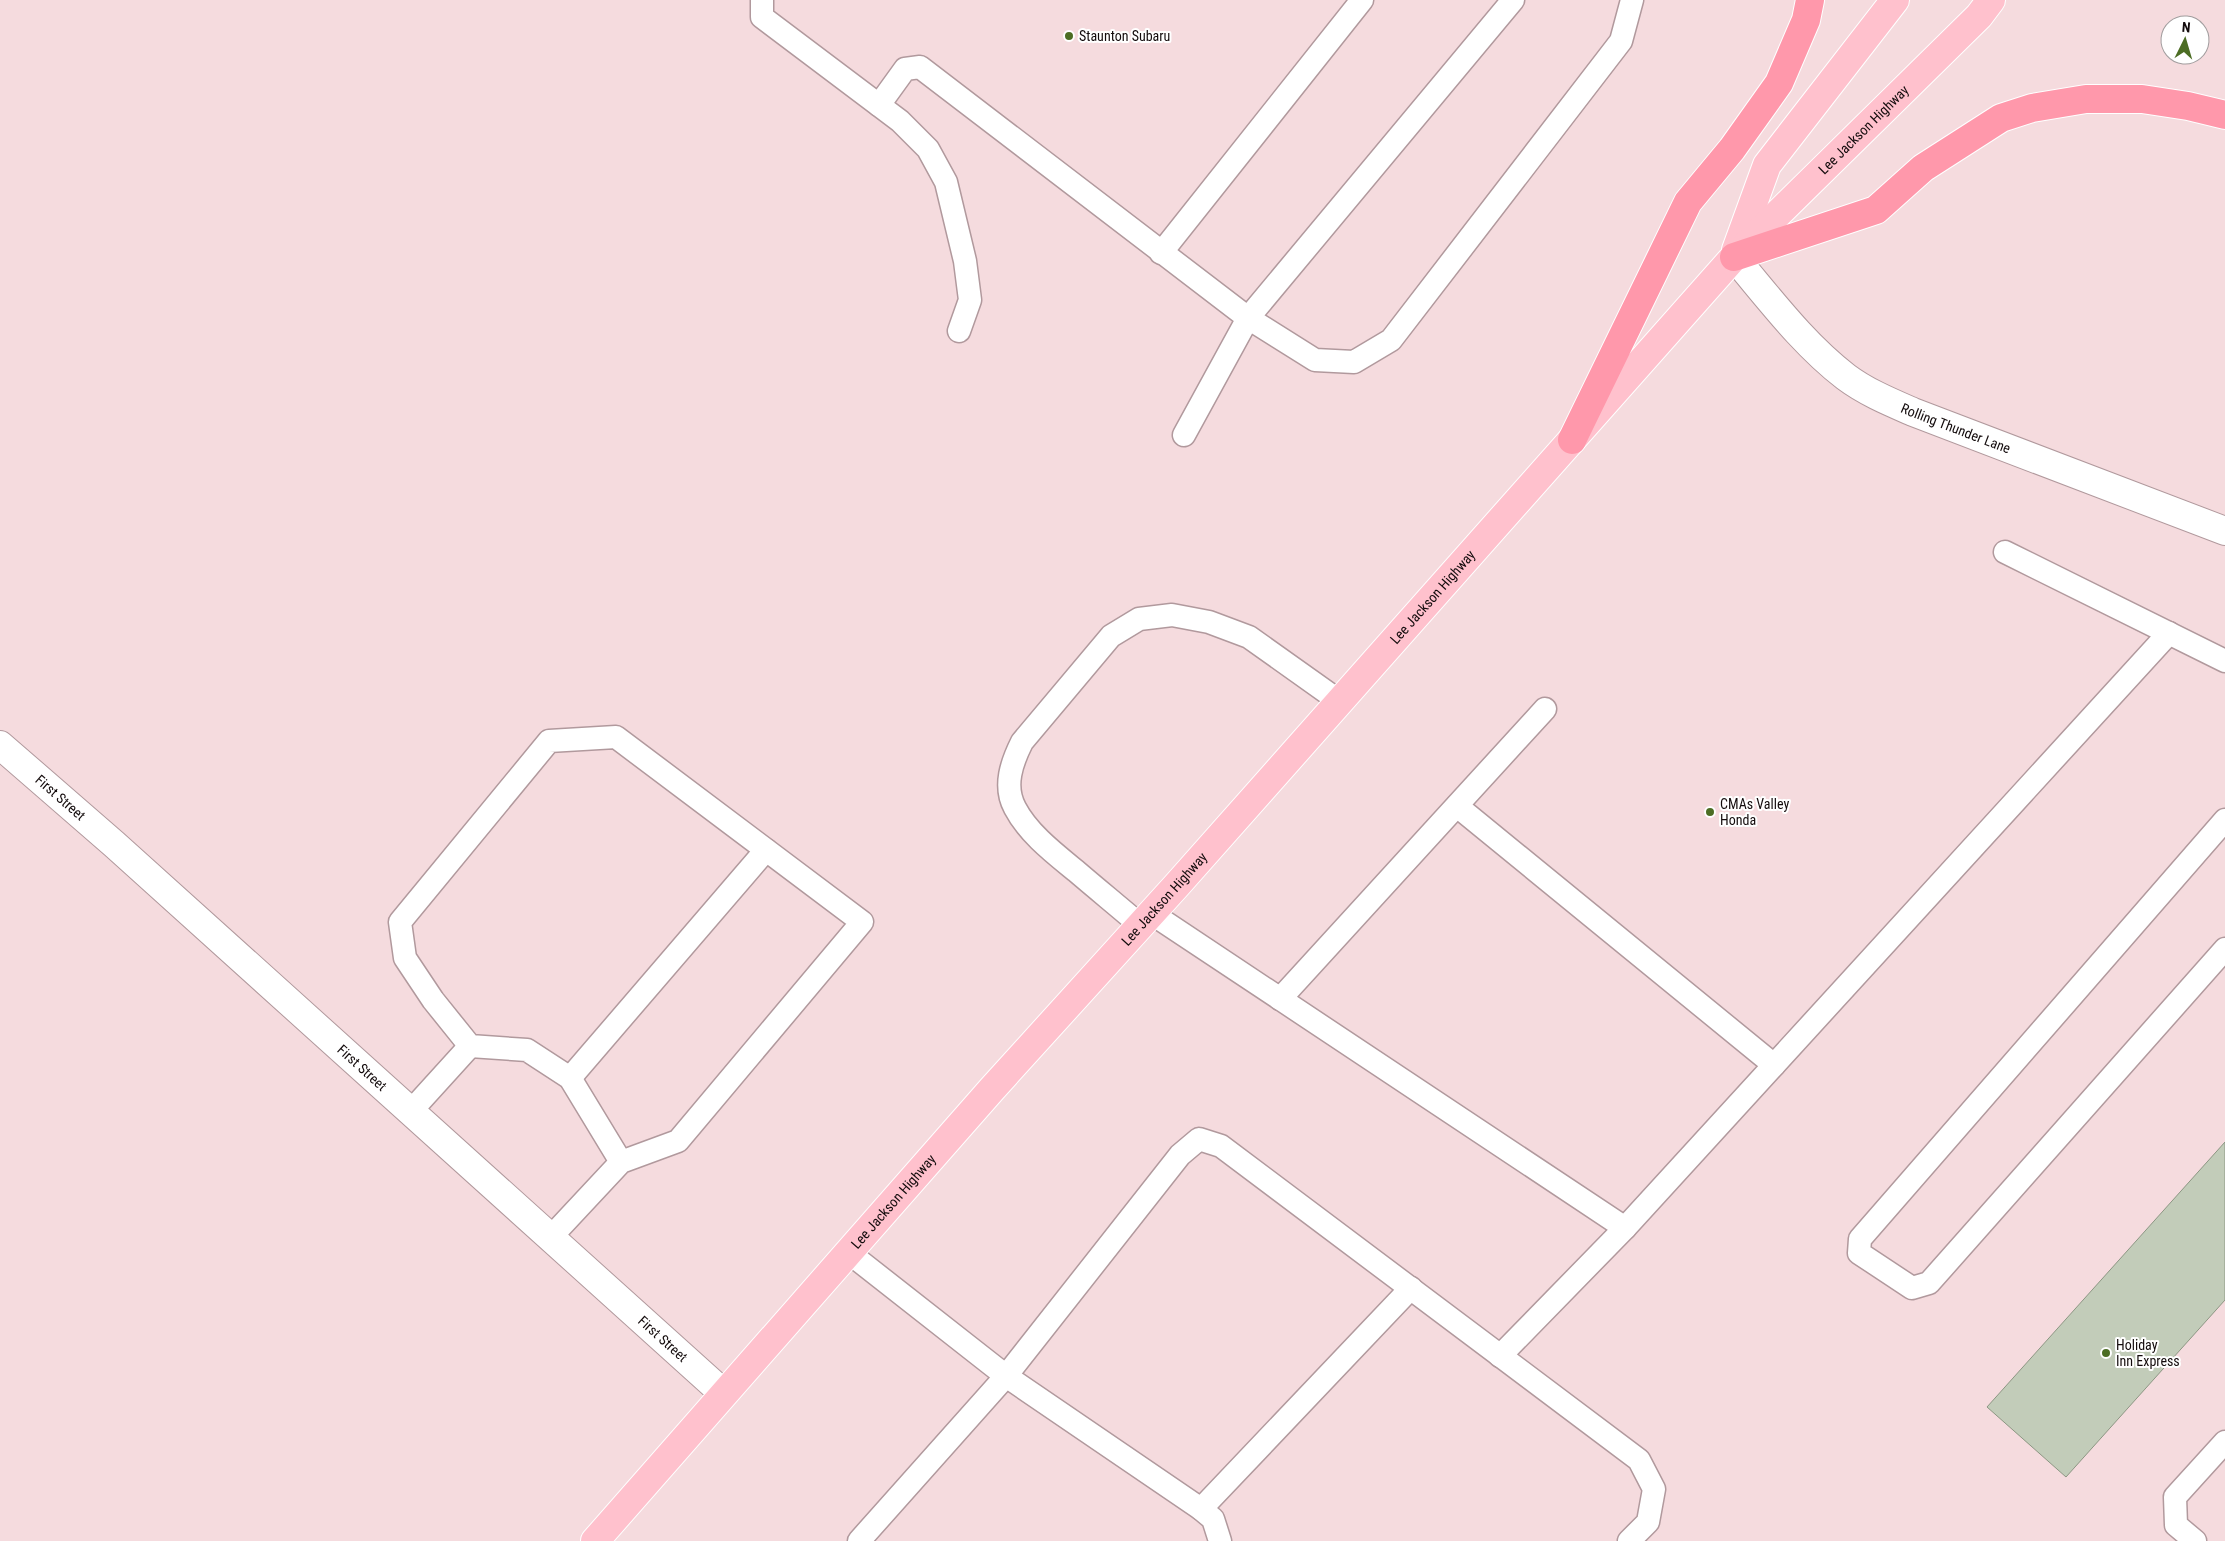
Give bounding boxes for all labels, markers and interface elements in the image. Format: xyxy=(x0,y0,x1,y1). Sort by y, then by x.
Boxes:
north arrow xyxy=(2160,15,2210,65)
text: N xyxy=(2181,19,2191,35)
place label: Staunton Subaru xyxy=(1079,28,1170,44)
marker: Staunton Subaru xyxy=(1063,30,1075,42)
street label: Lee Jackson Highway xyxy=(1815,82,1912,177)
street label: Rolling Thunder Lane xyxy=(1899,400,2013,457)
street label: Lee Jackson Highway xyxy=(1387,547,1478,647)
street label: First Street xyxy=(32,771,89,823)
place label: CMAs Valley Honda xyxy=(1720,796,1789,828)
marker: CMAs Valley Honda xyxy=(1704,806,1716,818)
street label: Lee Jackson Highway xyxy=(1118,849,1210,949)
street label: First Street xyxy=(334,1041,390,1094)
street label: Lee Jackson Highway xyxy=(848,1151,939,1252)
street label: First Street xyxy=(635,1313,691,1365)
place label: Holiday Inn Express xyxy=(2116,1337,2180,1369)
marker: Holiday Inn Express xyxy=(2100,1347,2112,1359)

